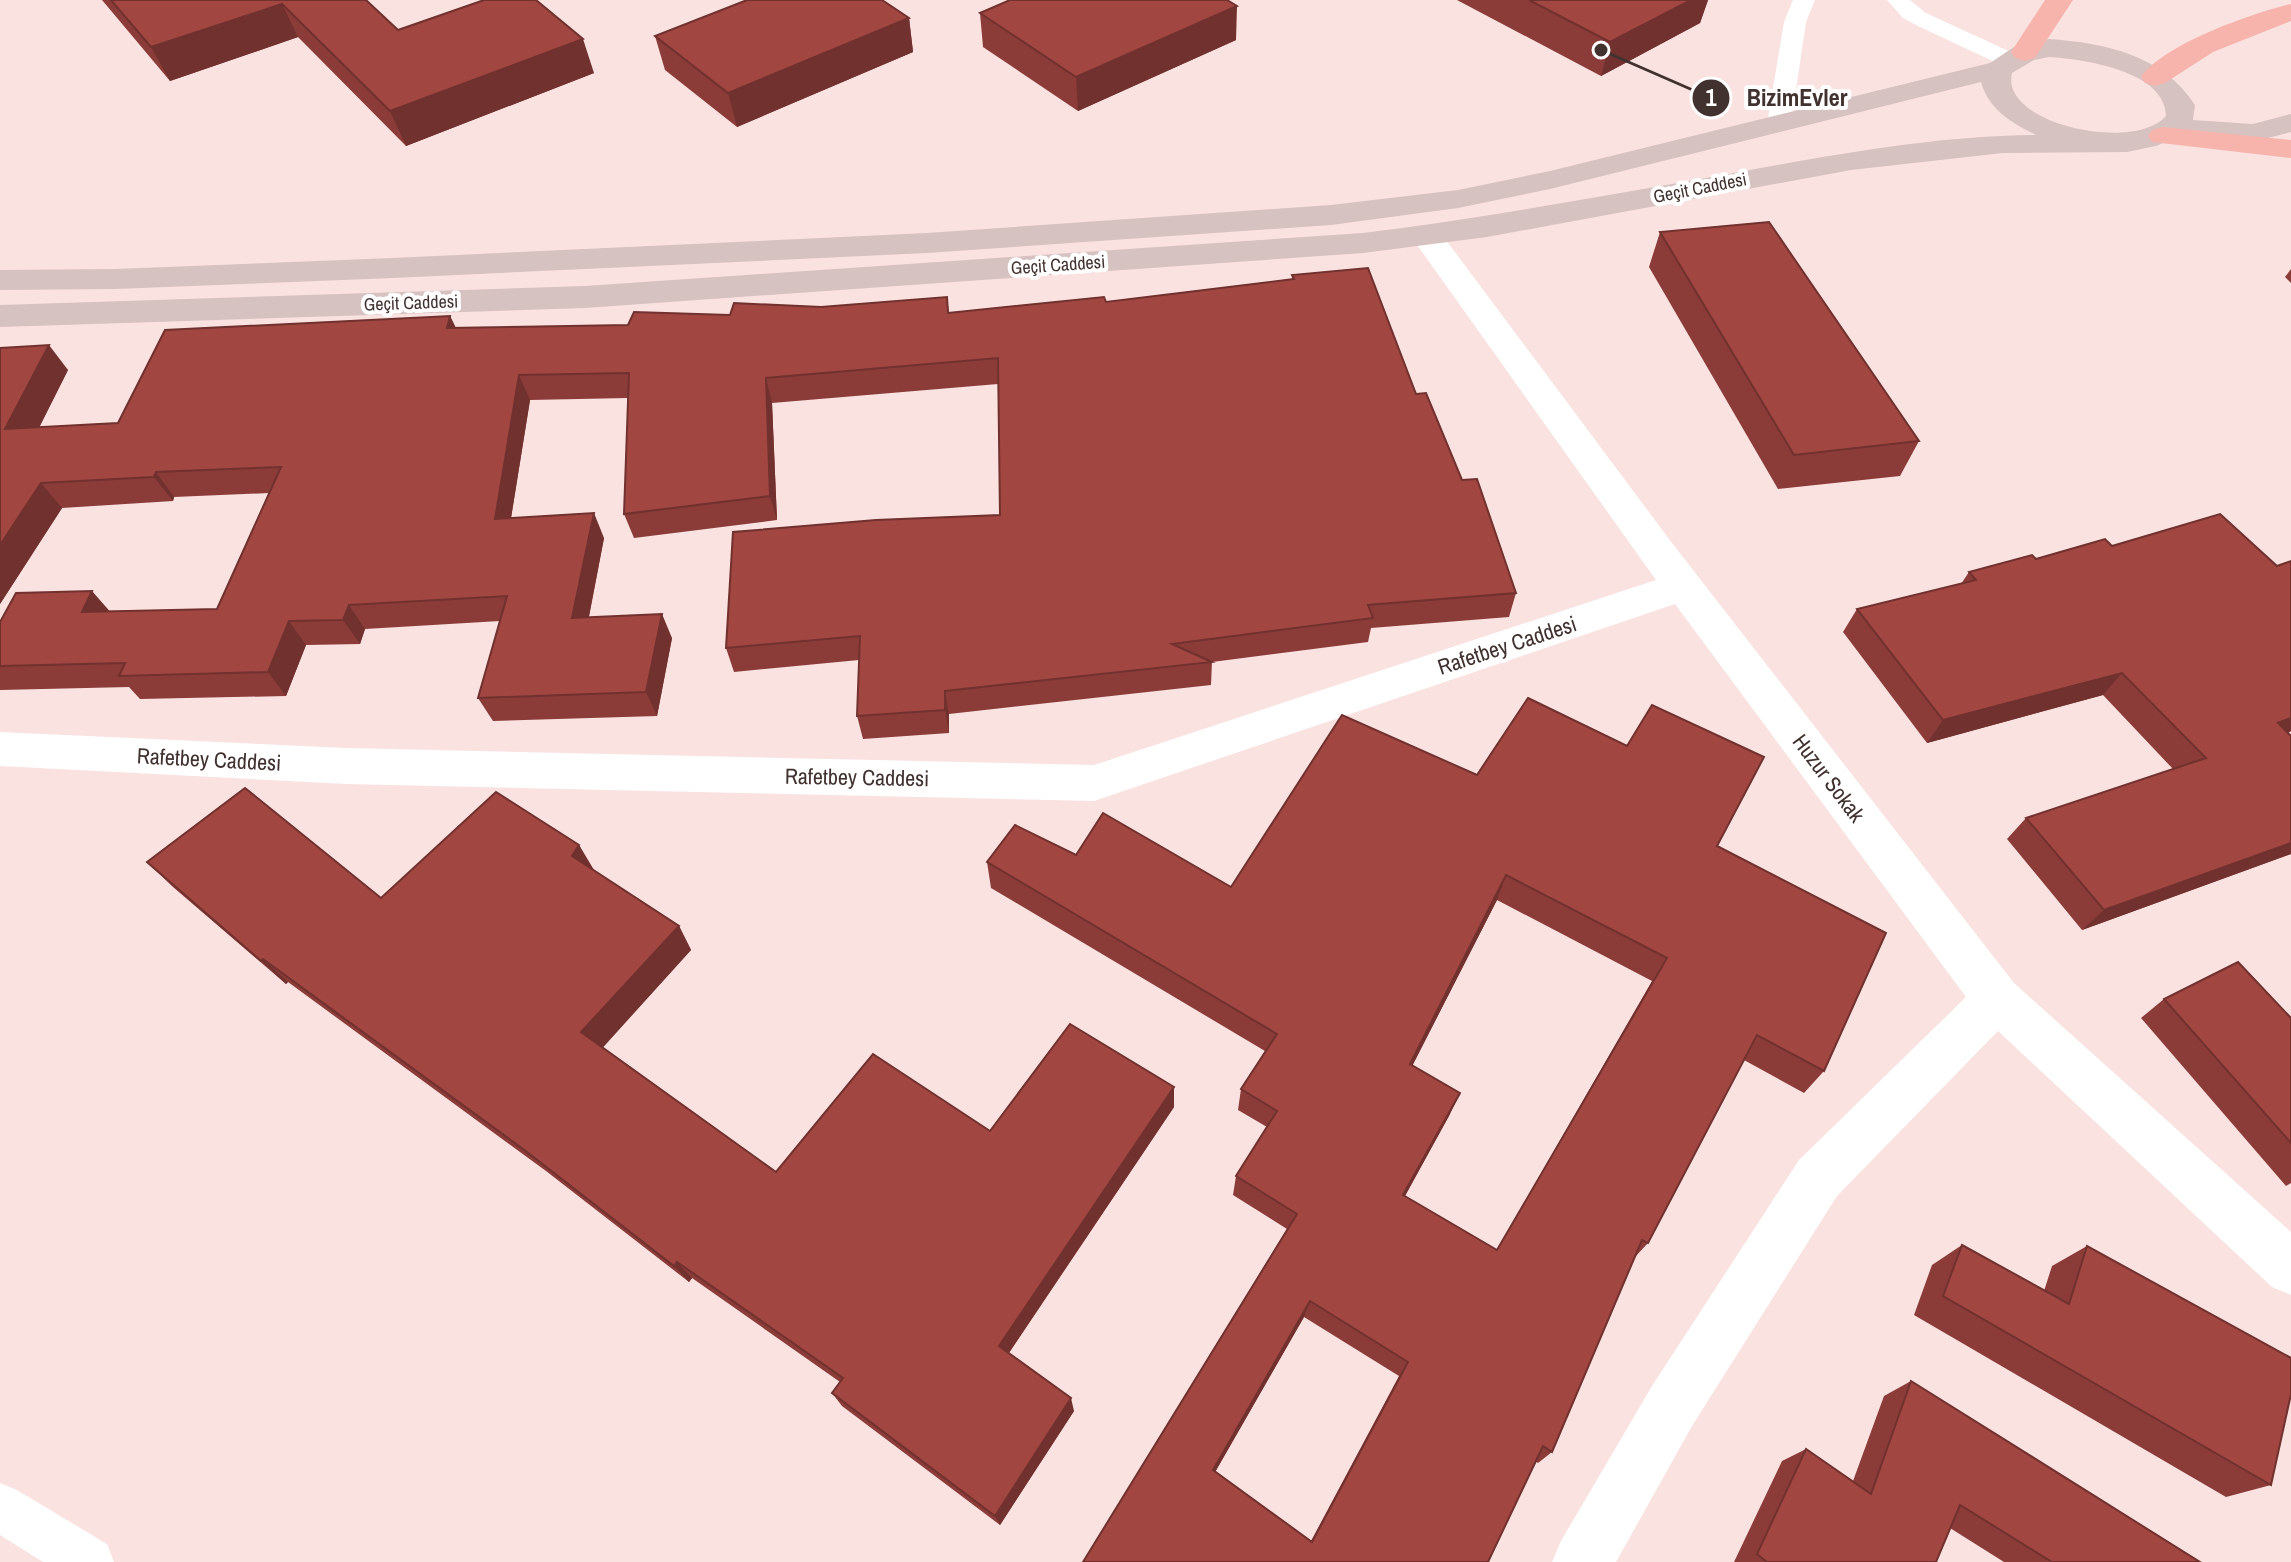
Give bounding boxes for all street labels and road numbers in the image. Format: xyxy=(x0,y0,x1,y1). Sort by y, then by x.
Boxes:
street label: Geçit Caddesi xyxy=(1651,166,1749,209)
street label: Geçit Caddesi xyxy=(1010,249,1106,280)
street label: Geçit Caddesi xyxy=(363,288,459,317)
street label: Rafetbey Caddesi xyxy=(1434,608,1580,682)
street label: Huzur Sokak xyxy=(1786,728,1873,829)
street label: Rafetbey Caddesi xyxy=(136,740,282,778)
street label: Rafetbey Caddesi xyxy=(785,761,929,793)

